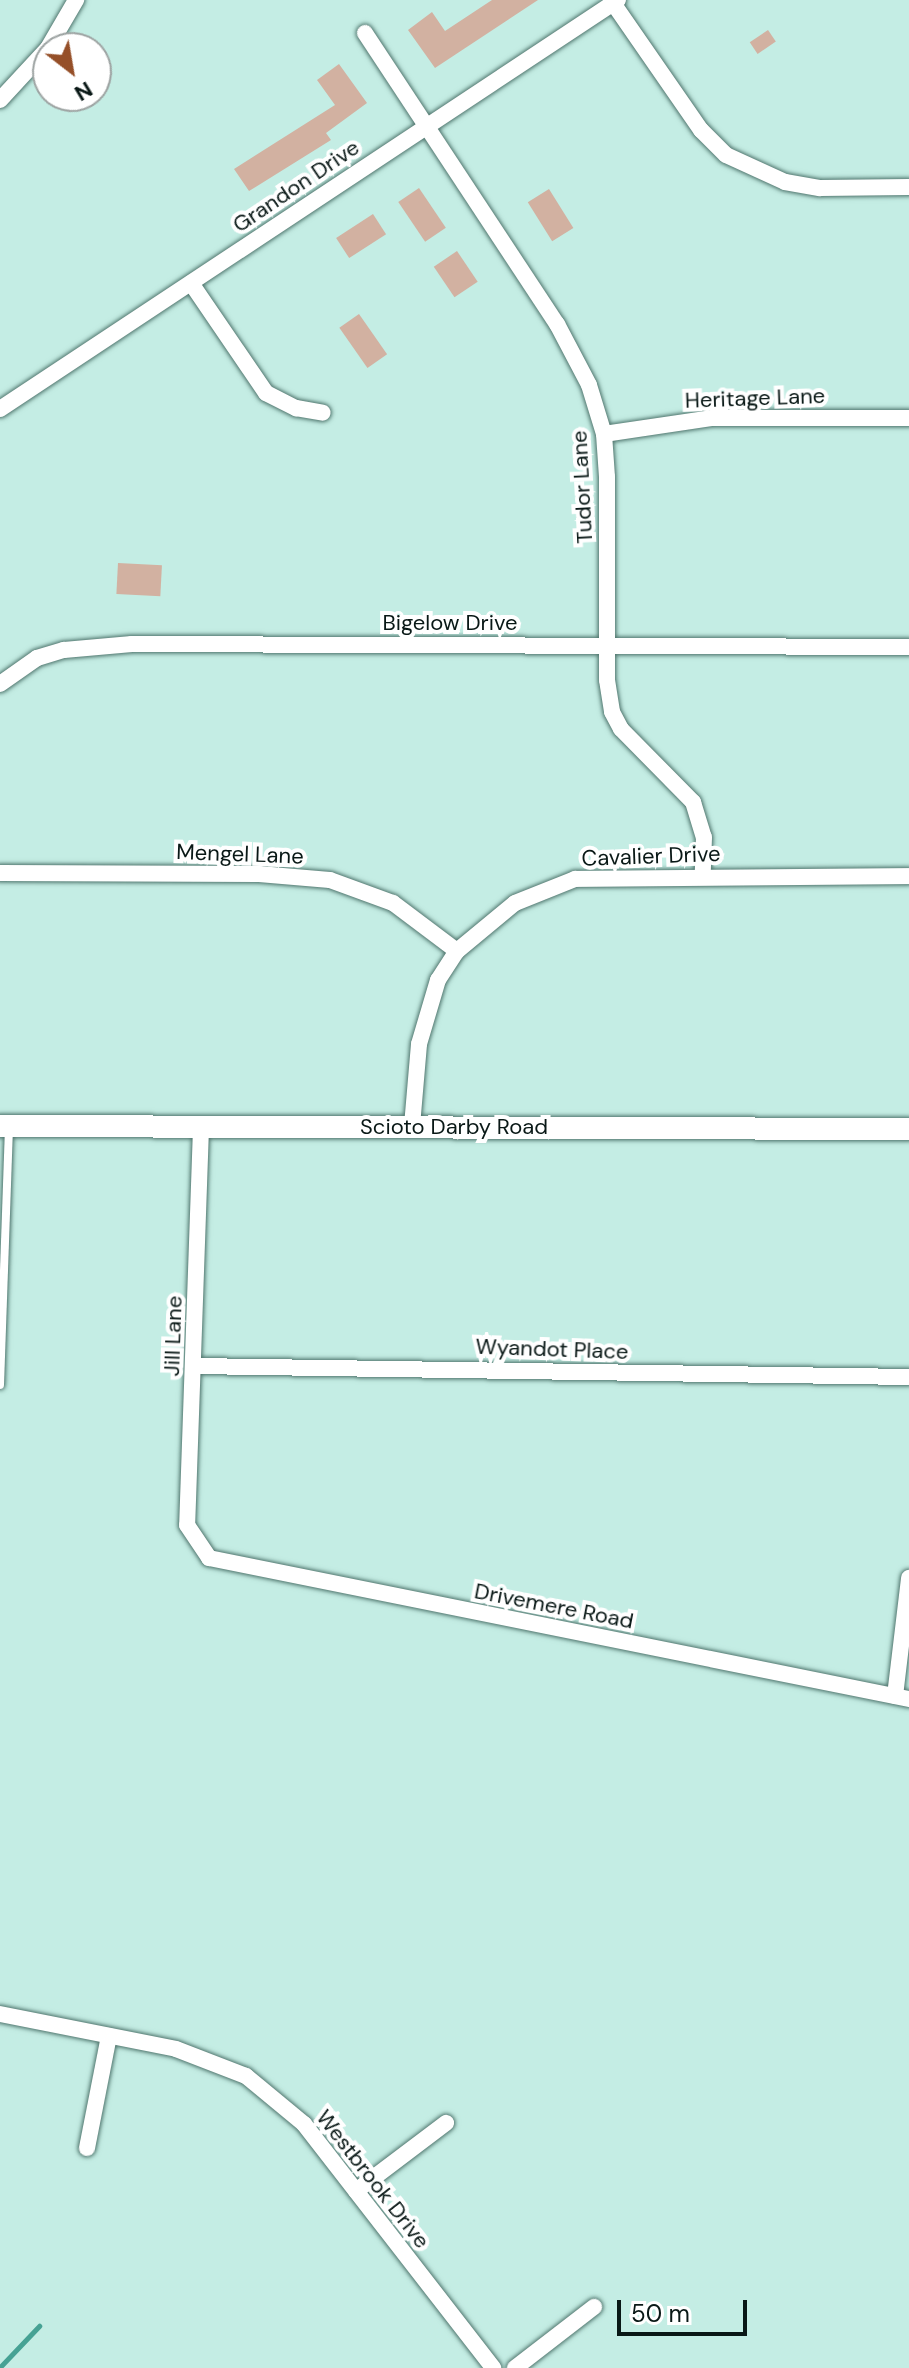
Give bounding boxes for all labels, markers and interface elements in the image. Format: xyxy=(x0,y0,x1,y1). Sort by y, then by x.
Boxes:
north arrow xyxy=(32,32,112,112)
text: N xyxy=(69,75,98,108)
street label: Grandon Drive xyxy=(228,134,364,238)
street label: Heritage Lane xyxy=(684,382,826,414)
street label: Tudor Lane xyxy=(566,430,598,544)
street label: Bigelow Drive xyxy=(382,610,518,636)
street label: Mengel Lane xyxy=(176,839,304,869)
street label: Cavalier Drive xyxy=(581,840,721,872)
street label: Scioto Darby Road xyxy=(360,1114,548,1140)
street label: Jill Lane xyxy=(158,1295,188,1377)
street label: Wyandot Place xyxy=(475,1333,629,1365)
street label: Drivemere Road xyxy=(472,1578,636,1634)
street label: Westbrook Drive xyxy=(311,2104,435,2254)
scale bar xyxy=(621,2284,751,2334)
text: 50 m xyxy=(631,2298,690,2329)

